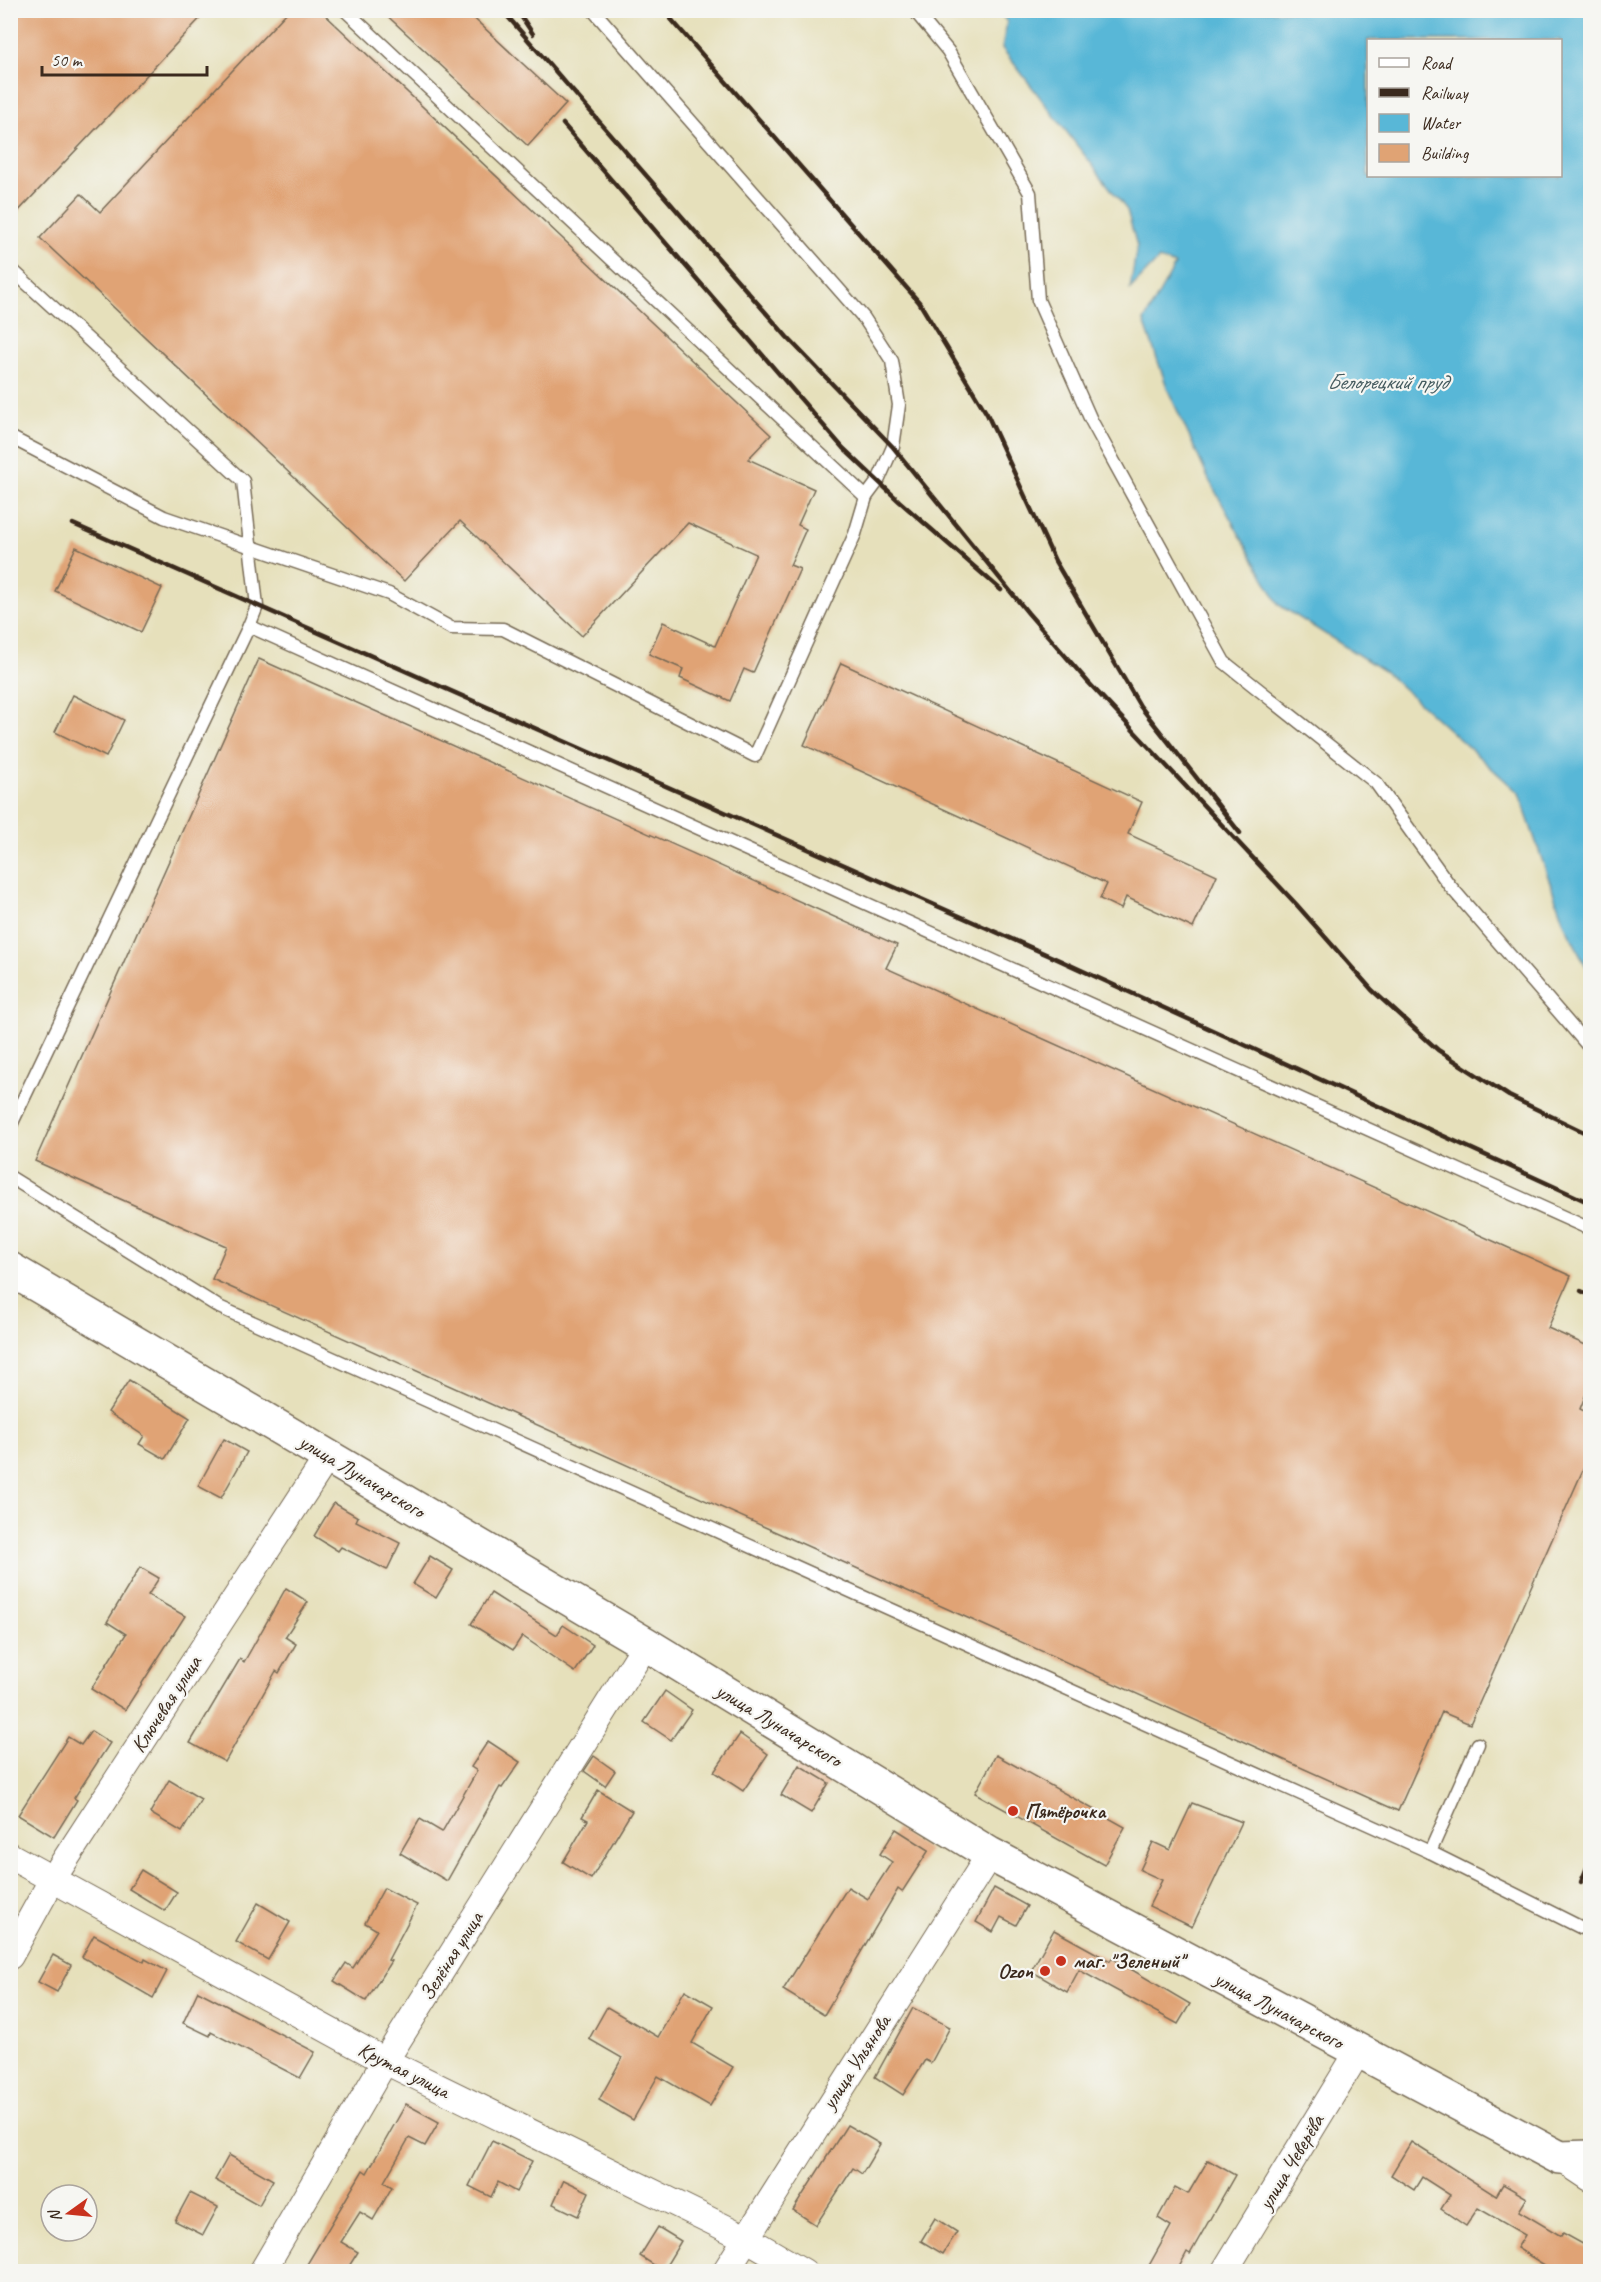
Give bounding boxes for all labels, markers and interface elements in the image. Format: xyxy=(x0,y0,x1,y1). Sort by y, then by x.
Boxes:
scale bar xyxy=(42,39,207,77)
legend xyxy=(1367,39,1562,177)
text: 50 m xyxy=(51,49,84,71)
text: Road xyxy=(1421,52,1454,74)
text: Railway xyxy=(1421,82,1469,104)
text: Water xyxy=(1421,112,1462,134)
text: Building xyxy=(1421,142,1470,164)
water label: Белорецкий пруд xyxy=(1327,368,1452,396)
street label: улица Луначарского xyxy=(293,1427,432,1525)
street label: Ключевая улица xyxy=(125,1649,208,1757)
street label: улица Луначарского xyxy=(710,1676,849,1774)
place label: Пятёрочка xyxy=(1025,1798,1107,1824)
marker: Пятёрочка xyxy=(1006,1804,1020,1818)
street label: Зелёная улица xyxy=(414,1905,489,2005)
place label: маг. "Зеленый" xyxy=(1073,1948,1189,1974)
marker: маг. "Зеленый" xyxy=(1054,1954,1068,1968)
place label: Ozon xyxy=(998,1958,1033,1984)
marker: Ozon xyxy=(1038,1964,1052,1978)
street label: улица Луначарского xyxy=(1208,1964,1350,2056)
street label: улица Ульянова xyxy=(815,2008,897,2116)
street label: Крутая улица xyxy=(354,2036,456,2105)
street label: улица Чеверёва xyxy=(1251,2108,1331,2216)
north arrow xyxy=(39,2183,99,2243)
text: N xyxy=(44,2206,66,2224)

